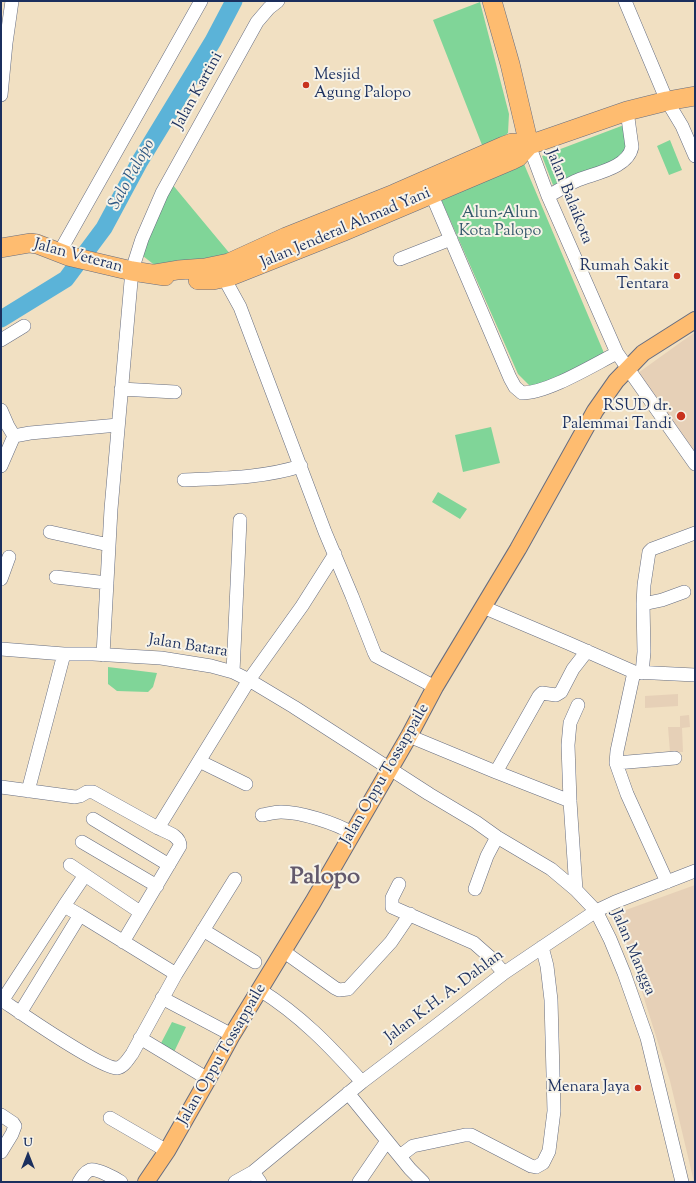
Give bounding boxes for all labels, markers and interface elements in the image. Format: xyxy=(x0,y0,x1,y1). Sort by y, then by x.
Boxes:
street label: Jalan Kartini xyxy=(170,49,228,133)
place label: Mesjid Agung Palopo xyxy=(314,66,411,104)
marker: Mesjid Agung Palopo xyxy=(301,80,311,90)
water label: Salo Palopo xyxy=(105,136,161,214)
street label: Jalan Balaikota xyxy=(540,147,596,247)
street label: Jalan Jenderal Ahmad Yani xyxy=(258,184,434,274)
park label: Alun-Alun Kota Palopo xyxy=(459,204,541,242)
street label: Jalan Veteran xyxy=(31,236,125,278)
place label: Rumah Sakit Tentara xyxy=(580,257,669,295)
marker: Rumah Sakit Tentara xyxy=(672,271,682,281)
place label: RSUD dr. Palemmai Tandi xyxy=(562,397,672,435)
marker: RSUD dr. Palemmai Tandi xyxy=(675,410,687,422)
street label: Jalan Batara xyxy=(147,631,229,663)
street label: Jalan Oppu Tossappaile xyxy=(338,701,434,849)
district label: Palopo xyxy=(290,865,360,893)
street label: Jalan Mangga xyxy=(605,907,659,999)
street label: Jalan K.H. A. Dahlan xyxy=(382,946,508,1048)
street label: Jalan Oppu Tossappaile xyxy=(175,981,271,1129)
place label: Menara Jaya xyxy=(548,1078,630,1098)
marker: Menara Jaya xyxy=(633,1083,643,1093)
north arrow xyxy=(8,1135,48,1175)
text: U xyxy=(24,1135,32,1151)

